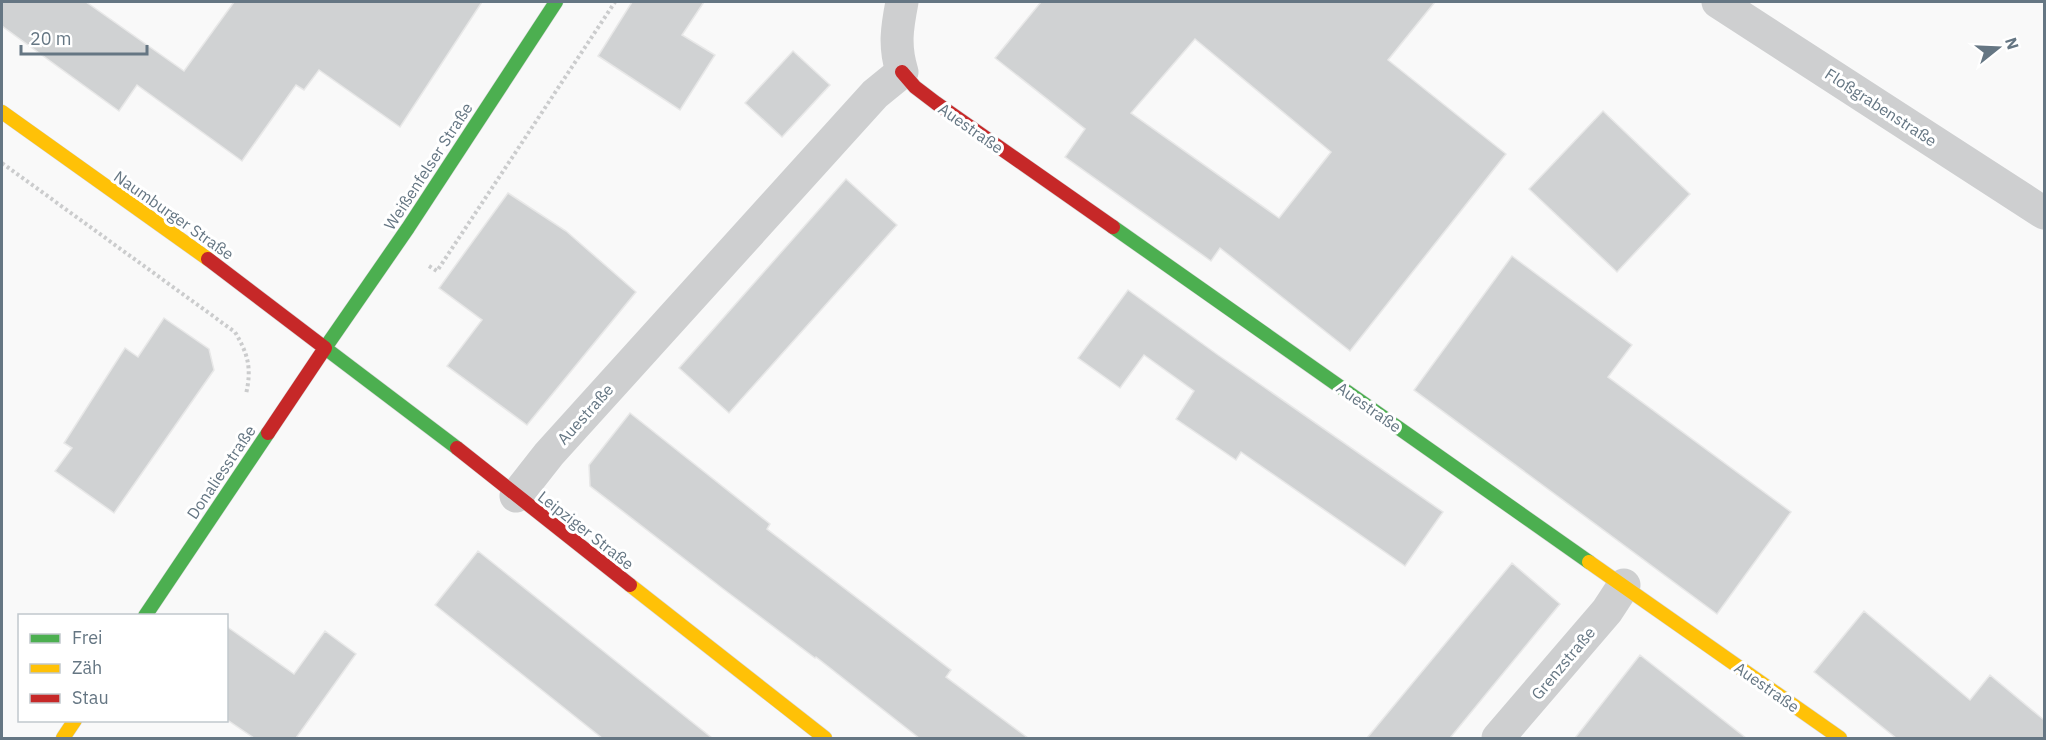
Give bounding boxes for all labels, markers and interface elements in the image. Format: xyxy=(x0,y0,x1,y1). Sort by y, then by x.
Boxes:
scale bar xyxy=(21,18,147,56)
north arrow xyxy=(1968,18,2028,78)
text: 20 m xyxy=(30,27,72,50)
text: N xyxy=(2001,35,2024,52)
street label: Floßgrabenstraße xyxy=(1821,63,1941,151)
street label: Weißenfelser Straße xyxy=(379,98,477,233)
street label: Auestraße xyxy=(935,98,1008,158)
street label: Naumburger Straße xyxy=(110,166,238,264)
street label: Auestraße xyxy=(1333,377,1406,437)
street label: Auestraße xyxy=(553,379,618,448)
street label: Donaliesstraße xyxy=(182,421,260,523)
street label: Leipziger Straße xyxy=(534,486,638,574)
legend xyxy=(18,614,228,722)
street label: Grenzstraße xyxy=(1527,622,1599,703)
text: Frei xyxy=(72,626,103,649)
text: Zäh xyxy=(72,656,102,679)
street label: Auestraße xyxy=(1731,657,1804,717)
text: Stau xyxy=(72,686,109,709)

